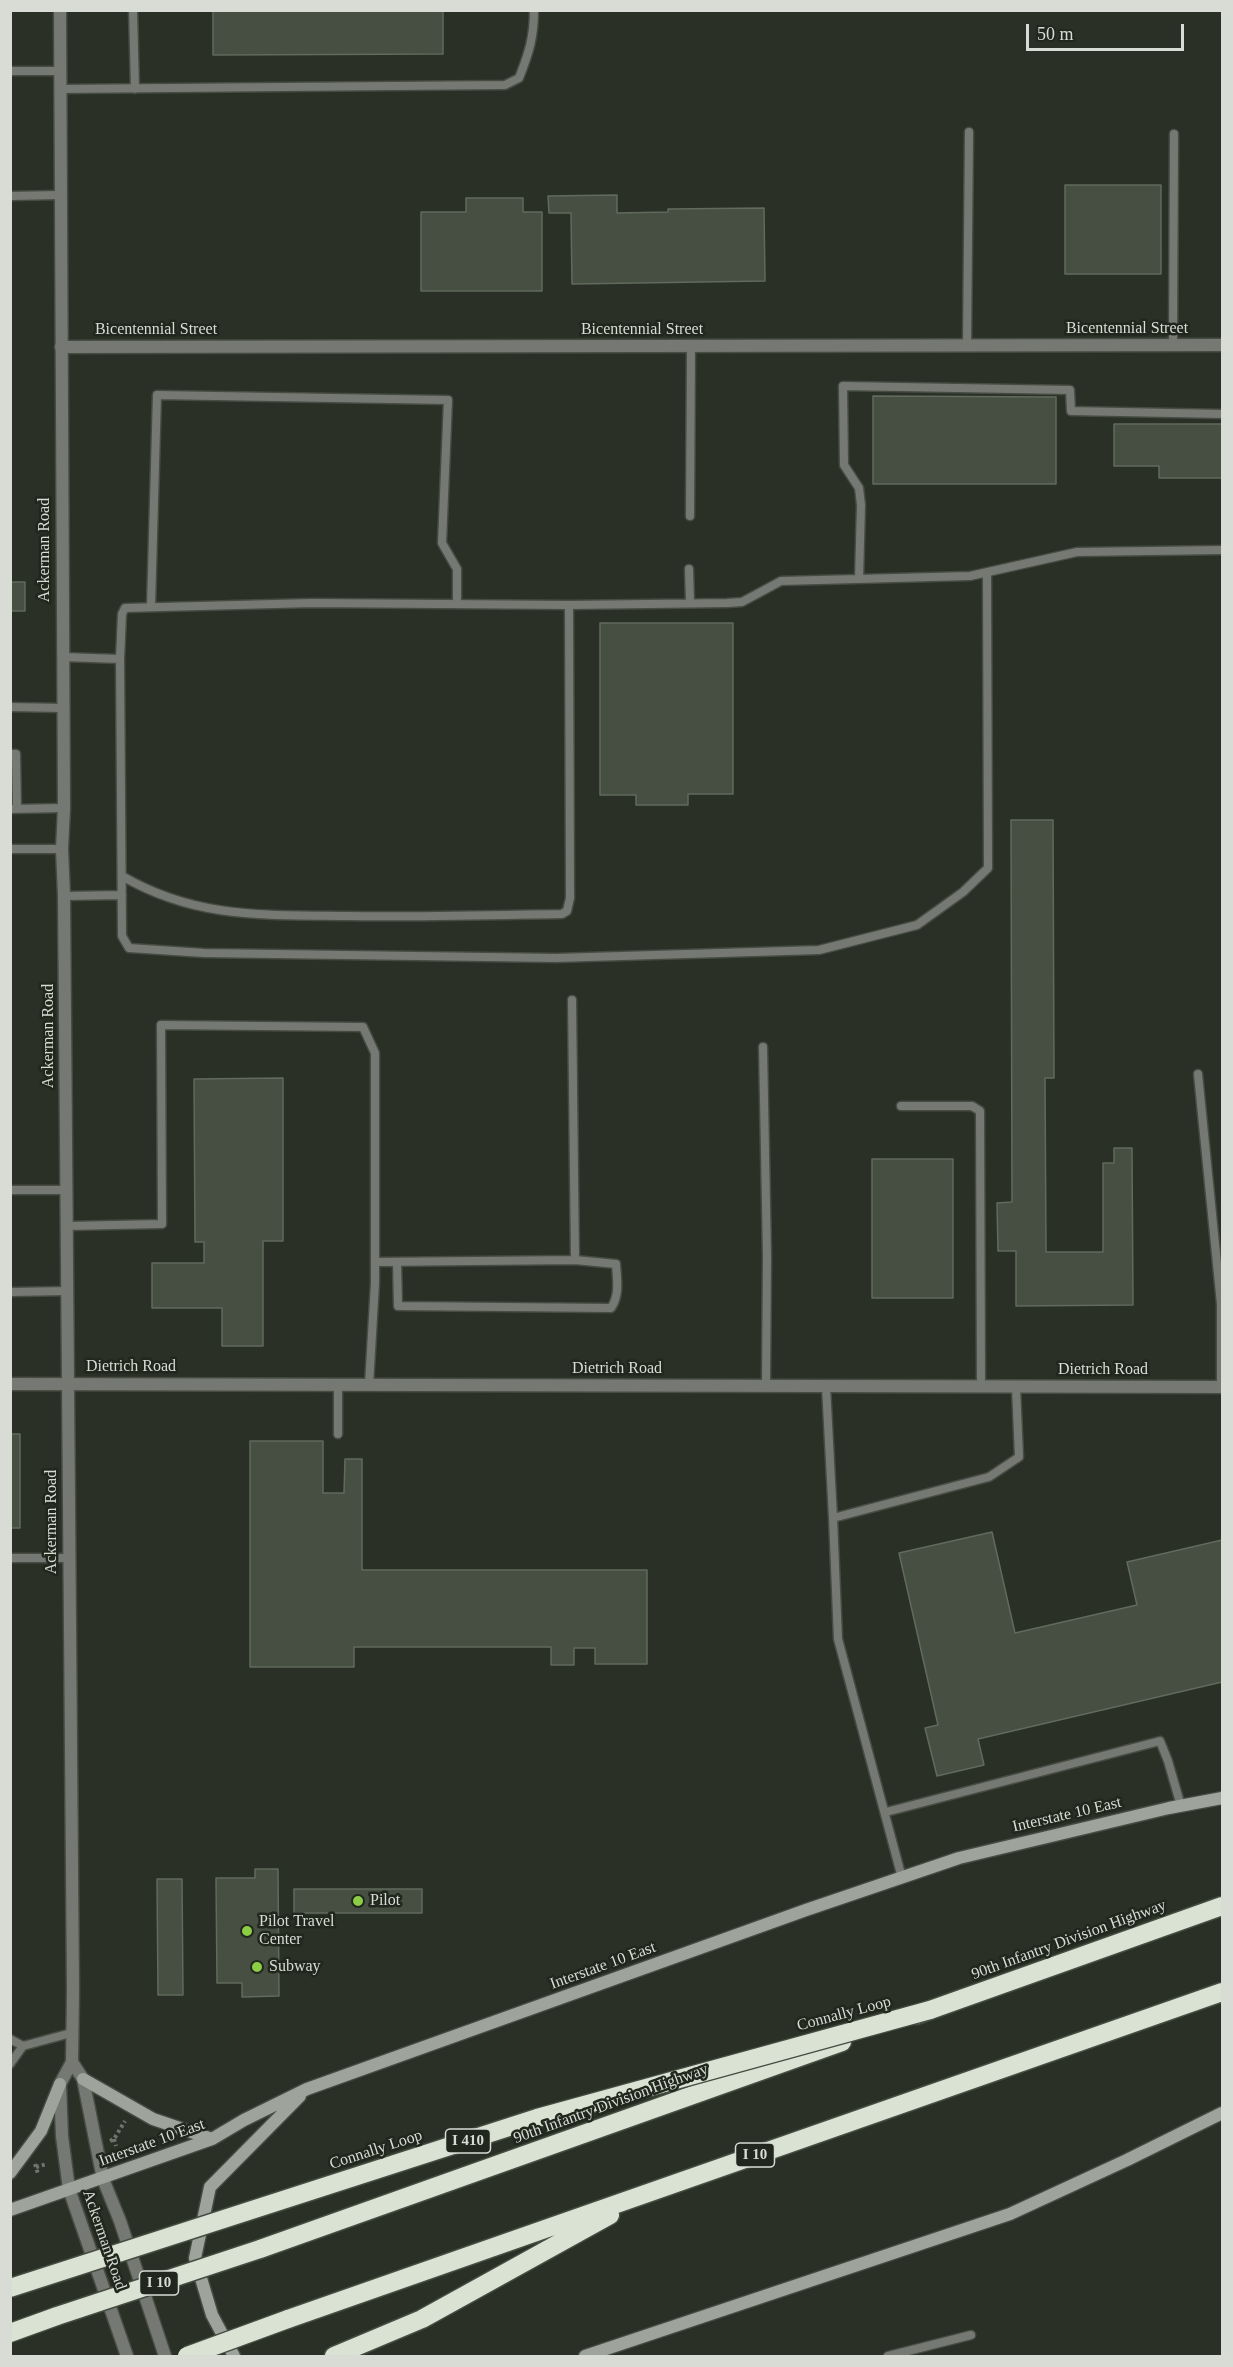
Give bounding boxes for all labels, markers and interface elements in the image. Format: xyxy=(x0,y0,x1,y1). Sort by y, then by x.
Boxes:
scale bar xyxy=(1029,12,1186,50)
text: 50 m xyxy=(1037,24,1074,44)
street label: Bicentennial Street xyxy=(1066,319,1188,339)
street label: Bicentennial Street xyxy=(95,320,217,340)
street label: Bicentennial Street xyxy=(581,320,703,340)
street label: Ackerman Road xyxy=(35,498,55,602)
street label: Ackerman Road xyxy=(39,984,59,1088)
street label: Dietrich Road xyxy=(86,1357,176,1377)
street label: Dietrich Road xyxy=(572,1359,662,1379)
street label: Dietrich Road xyxy=(1058,1360,1148,1380)
street label: Ackerman Road xyxy=(42,1470,62,1574)
street label: Interstate 10 East xyxy=(1011,1793,1123,1837)
place label: Pilot xyxy=(370,1891,400,1911)
marker: Pilot xyxy=(351,1894,365,1908)
street label: 90th Infantry Division Highway xyxy=(969,1896,1169,1984)
place label: Pilot Travel Center xyxy=(259,1912,334,1950)
marker: Pilot Travel Center xyxy=(240,1924,254,1938)
street label: Interstate 10 East xyxy=(548,1938,658,1994)
place label: Subway xyxy=(269,1957,321,1977)
marker: Subway xyxy=(250,1960,264,1974)
street label: Connally Loop xyxy=(795,1992,893,2036)
street label: 90th Infantry Division Highway xyxy=(511,2060,711,2148)
street label: Interstate 10 East xyxy=(97,2115,207,2171)
street label: Connally Loop xyxy=(327,2126,425,2174)
road number: I 410 xyxy=(446,2129,490,2153)
road number: I 10 xyxy=(736,2143,774,2167)
street label: Ackerman Road xyxy=(78,2188,130,2292)
road number: I 10 xyxy=(140,2271,178,2295)

